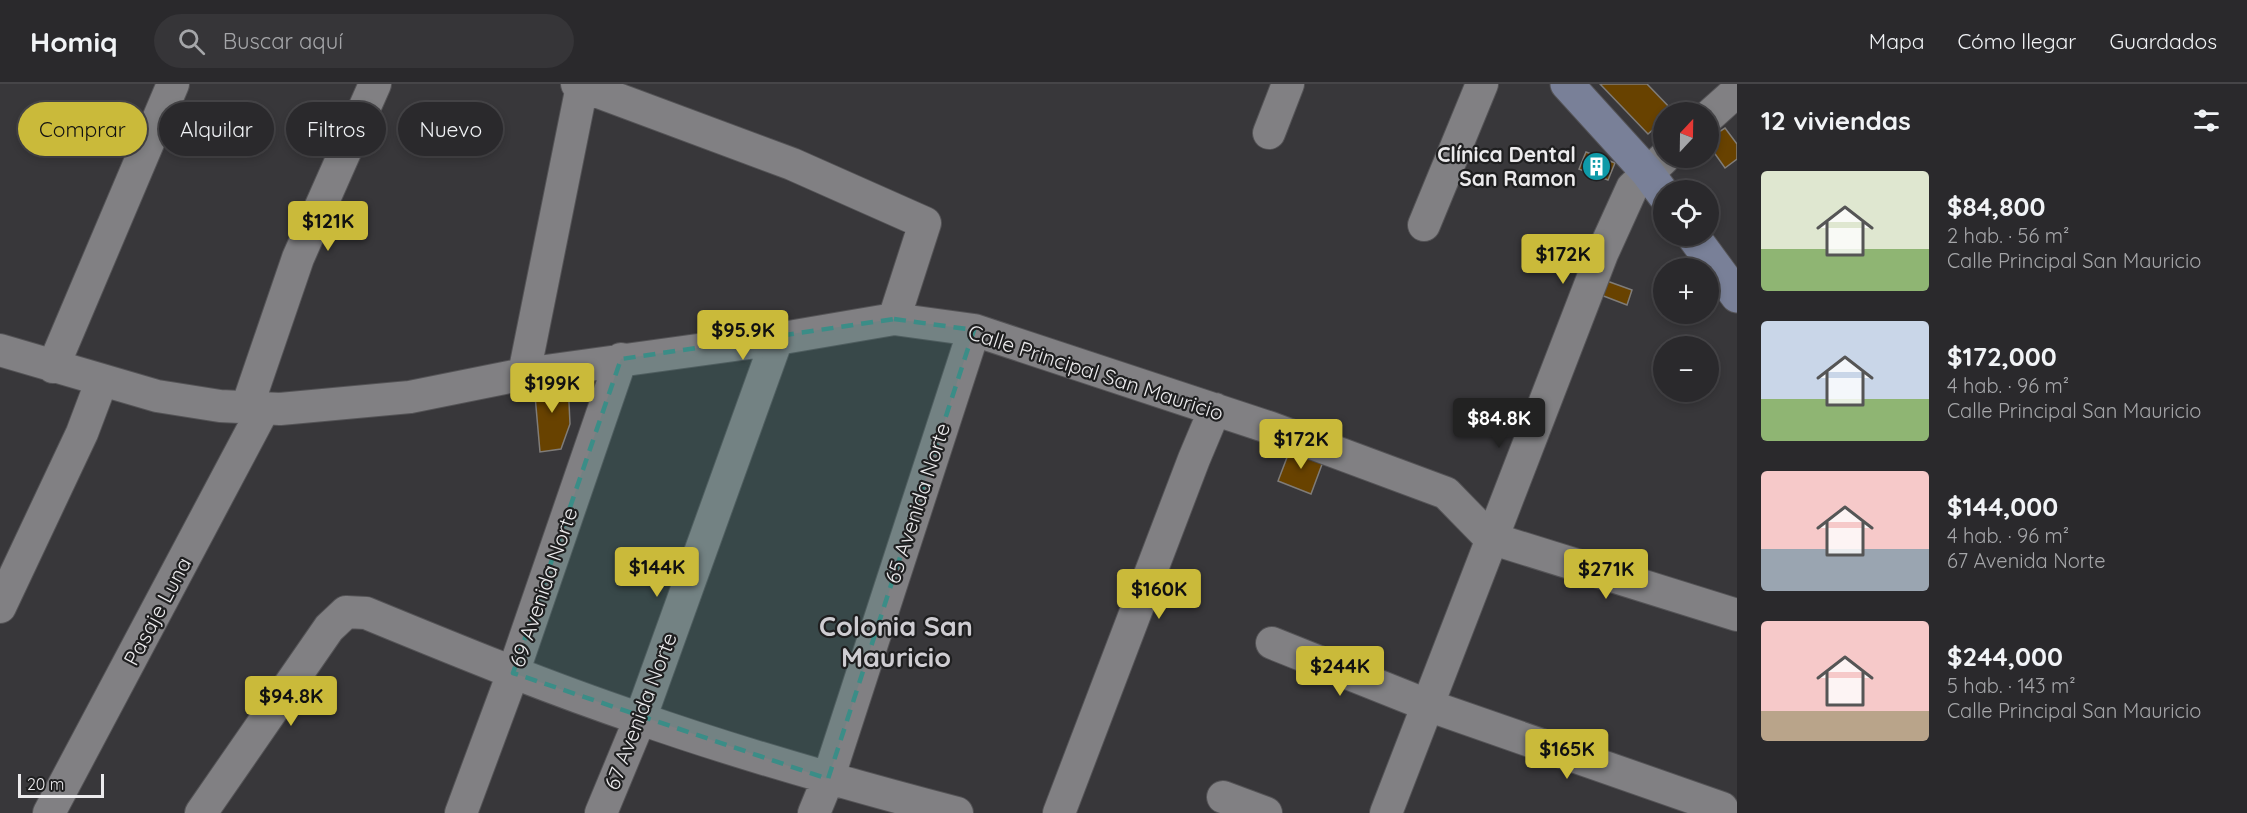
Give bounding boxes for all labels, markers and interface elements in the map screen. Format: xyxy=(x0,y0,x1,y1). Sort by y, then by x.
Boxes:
search box xyxy=(154,14,574,68)
text: Homiq xyxy=(30,24,118,59)
icon: search xyxy=(175,25,208,58)
text: Buscar aquí xyxy=(223,27,343,55)
text: Mapa xyxy=(1869,28,1924,54)
text: Cómo llegar xyxy=(1957,28,2076,54)
text: Guardados xyxy=(2109,28,2217,54)
chip: Comprar xyxy=(18,102,147,156)
chip: Alquilar xyxy=(159,102,274,156)
chip: Filtros xyxy=(286,102,386,156)
chip: Nuevo xyxy=(398,102,503,156)
north arrow xyxy=(1653,102,1719,168)
map controls xyxy=(1653,102,1719,402)
text: 12 viviendas xyxy=(1761,104,1911,137)
icon: filters xyxy=(2190,104,2223,137)
place label: Clínica Dental San Ramon xyxy=(1437,141,1576,191)
building icon: Clínica Dental San Ramon xyxy=(1581,150,1613,182)
button: locate xyxy=(1653,180,1719,246)
text: $84,800 xyxy=(1947,190,2045,223)
icon: home xyxy=(1809,195,1881,267)
pin: $121K xyxy=(286,201,370,252)
text: $121K xyxy=(302,208,354,233)
text: 2 hab. · 56 m² xyxy=(1947,223,2069,248)
pin: $172K xyxy=(1521,234,1605,285)
text: $172K xyxy=(1535,241,1591,266)
text: Calle Principal San Mauricio xyxy=(1947,248,2201,273)
button: + xyxy=(1653,258,1719,324)
pin: $95.9K xyxy=(694,310,792,361)
text: $95.9K xyxy=(711,317,775,342)
street label: Calle Principal San Mauricio xyxy=(965,318,1227,426)
button: − xyxy=(1653,336,1719,402)
text: $172,000 xyxy=(1947,340,2057,373)
icon: home xyxy=(1809,345,1881,417)
pin: $199K xyxy=(510,363,594,414)
text: $199K xyxy=(524,370,580,395)
text: 4 hab. · 96 m² xyxy=(1947,373,2069,398)
pin: $84.8K xyxy=(1450,398,1548,449)
text: Calle Principal San Mauricio xyxy=(1947,398,2201,423)
text: $84.8K xyxy=(1467,405,1531,430)
pin: $172K xyxy=(1259,419,1343,470)
street label: 65 Avenida Norte xyxy=(879,420,955,586)
text: $172K xyxy=(1273,426,1329,451)
text: $144,000 xyxy=(1947,490,2058,523)
icon: home xyxy=(1809,495,1881,567)
street label: 69 Avenida Norte xyxy=(503,504,583,670)
text: 4 hab. · 96 m² xyxy=(1947,523,2069,548)
pin: $144K xyxy=(615,547,699,598)
text: 67 Avenida Norte xyxy=(1947,548,2106,573)
pin: $271K xyxy=(1564,549,1648,600)
street label: Pasaje Luna xyxy=(118,552,196,670)
text: $144K xyxy=(629,554,685,579)
text: $271K xyxy=(1578,556,1634,581)
pin: $160K xyxy=(1117,569,1201,620)
text: $160K xyxy=(1131,576,1187,601)
district label: Colonia San Mauricio xyxy=(819,609,973,674)
street label: 67 Avenida Norte xyxy=(598,629,682,793)
text: $244,000 xyxy=(1947,640,2063,673)
icon: home xyxy=(1809,645,1881,717)
pin: $244K xyxy=(1298,646,1382,697)
text: $244K xyxy=(1310,653,1370,678)
text: 5 hab. · 143 m² xyxy=(1947,673,2076,698)
pin: $94.8K xyxy=(242,676,340,727)
text: $94.8K xyxy=(259,683,323,708)
text: Calle Principal San Mauricio xyxy=(1947,698,2201,723)
pin: $165K xyxy=(1525,729,1609,780)
text: $165K xyxy=(1539,736,1595,761)
scale bar xyxy=(18,771,104,798)
text: 20 m xyxy=(27,774,64,794)

